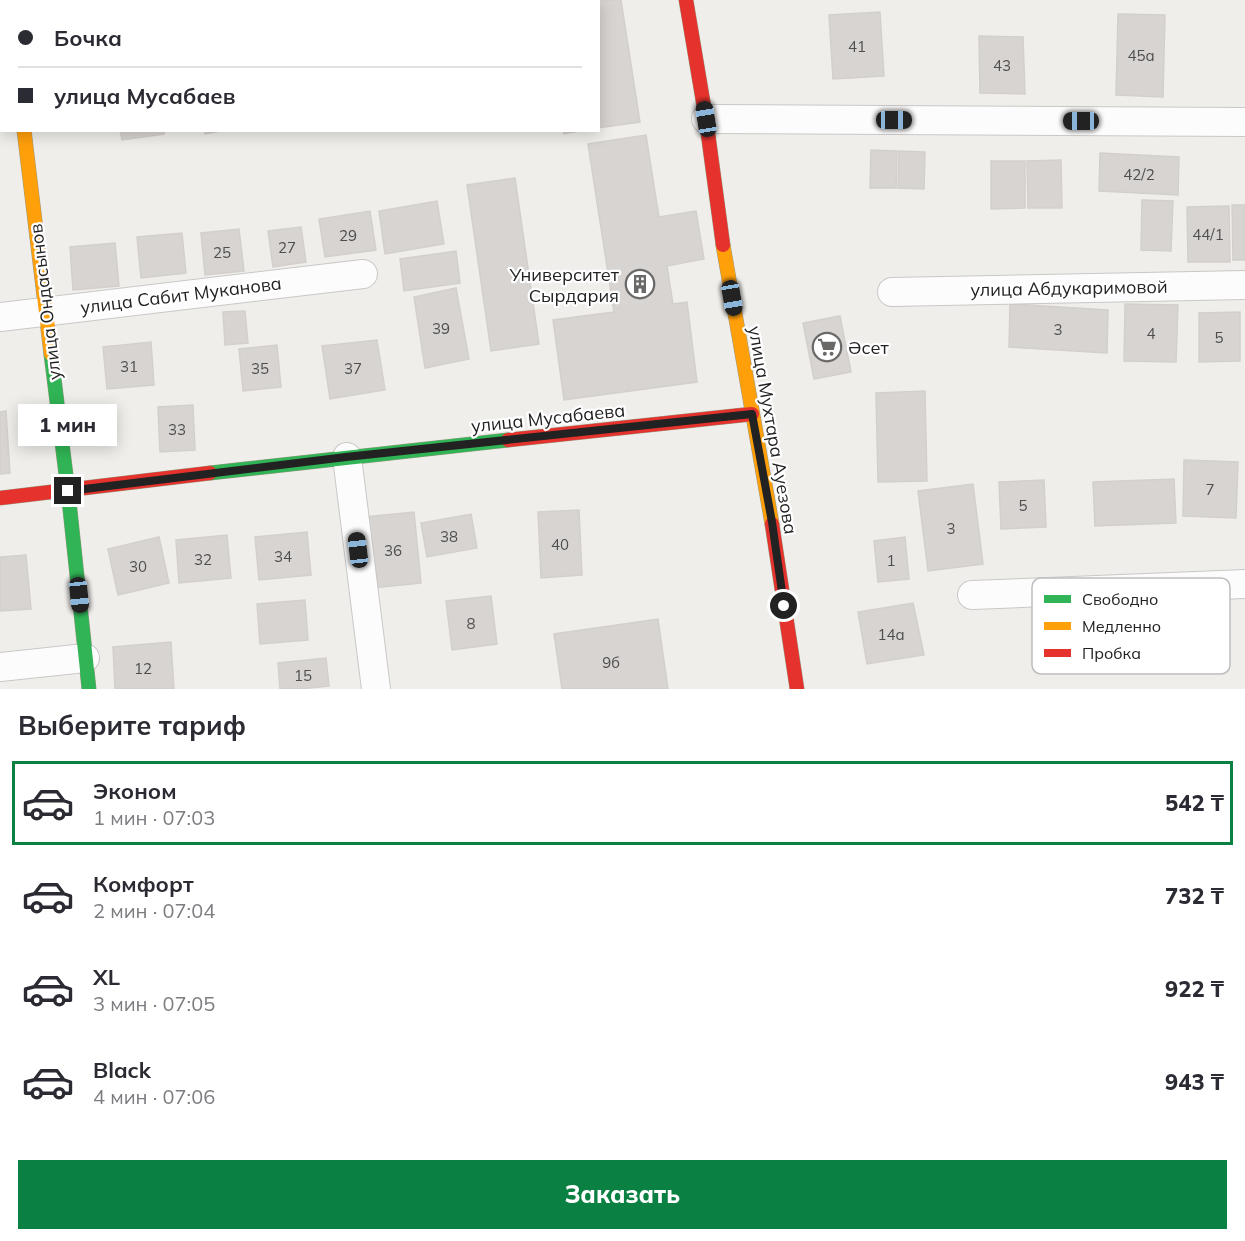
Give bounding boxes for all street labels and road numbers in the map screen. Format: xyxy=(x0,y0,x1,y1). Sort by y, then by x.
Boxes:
street label: улица Ондасынов xyxy=(24,222,66,382)
street label: улица Сабит Муканова xyxy=(79,271,283,319)
street label: улица Абдукаримовой xyxy=(970,275,1168,301)
street label: улица Мухтара Ауезова xyxy=(743,324,803,536)
street label: улица Мусабаева xyxy=(470,398,626,438)

